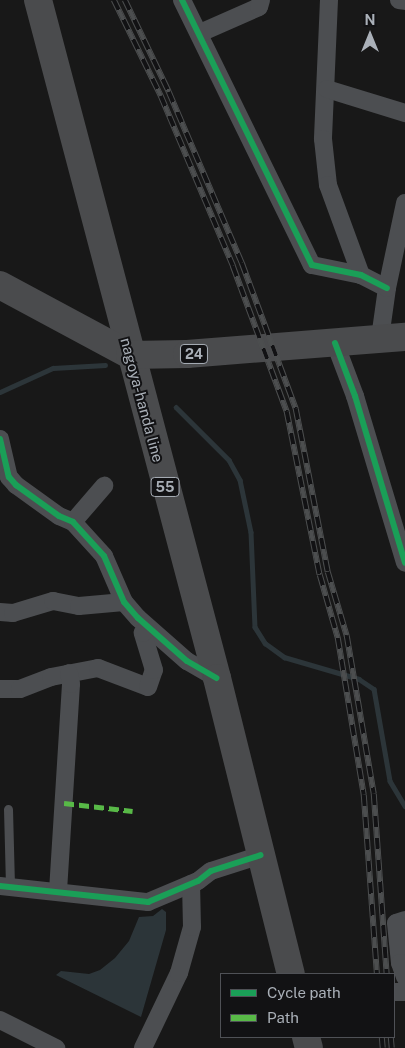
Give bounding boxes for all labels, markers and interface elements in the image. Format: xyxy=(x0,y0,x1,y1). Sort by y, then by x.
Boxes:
north arrow xyxy=(345,10,395,60)
text: N xyxy=(365,12,375,28)
street label: nagoya-handa line xyxy=(117,336,167,464)
road number: 24 xyxy=(179,342,209,366)
road number: 55 xyxy=(150,476,180,498)
legend xyxy=(220,973,395,1038)
text: Cycle path xyxy=(267,984,341,1001)
text: Path xyxy=(267,1009,299,1026)

